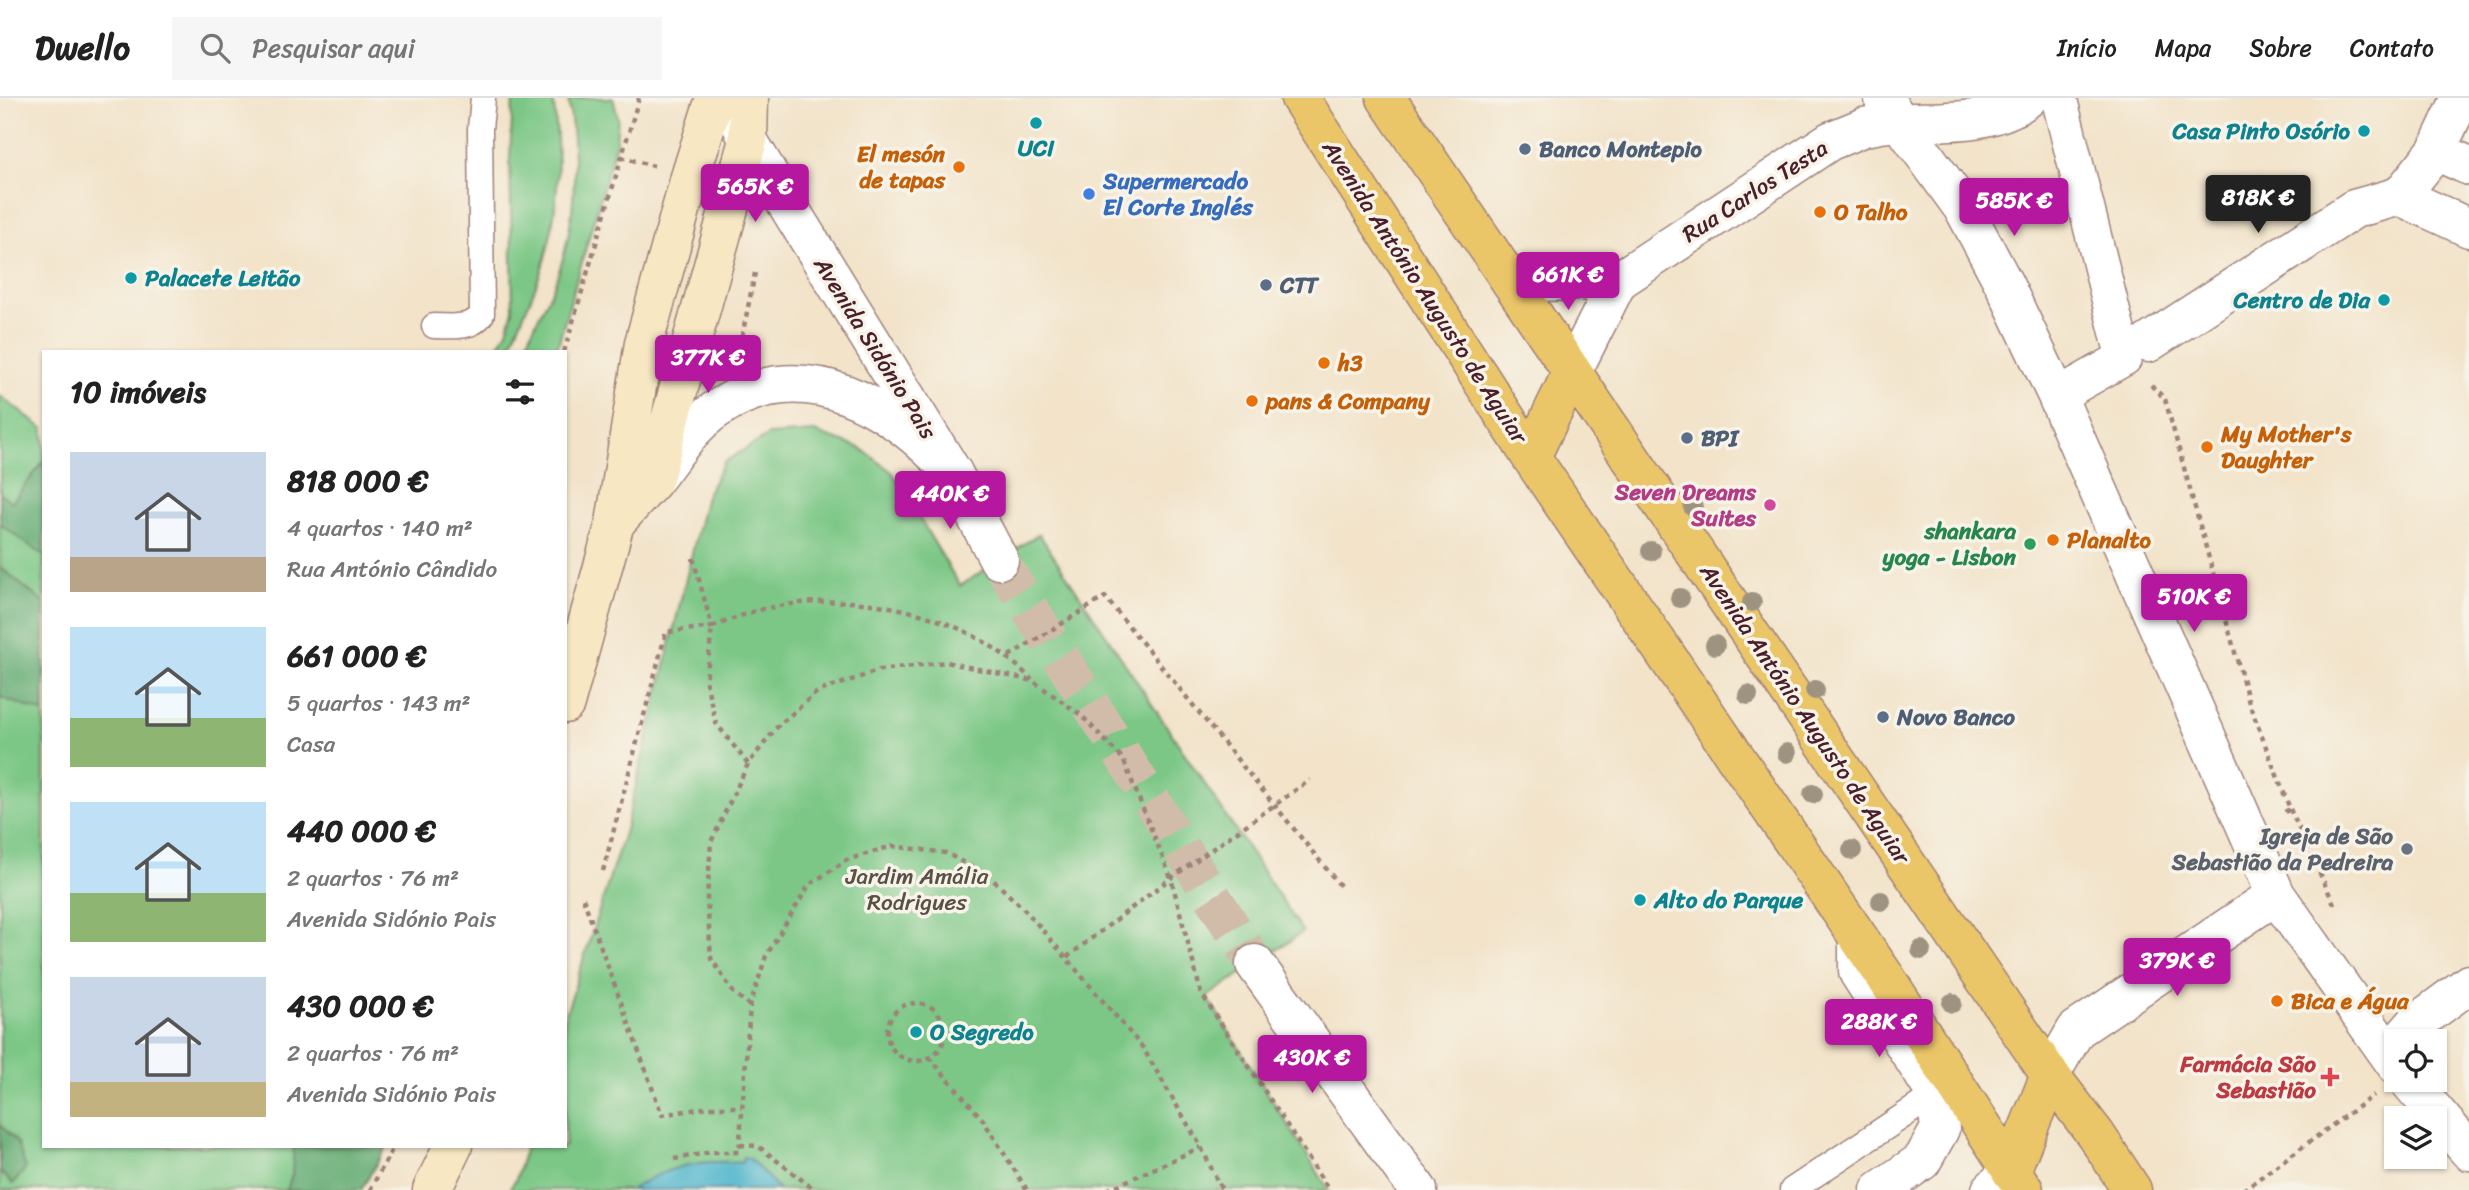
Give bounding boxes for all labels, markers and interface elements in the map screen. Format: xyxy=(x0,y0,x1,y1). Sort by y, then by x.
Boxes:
search box xyxy=(172,17,662,80)
text: Dwello xyxy=(35,19,130,77)
text: Pesquisar aqui xyxy=(252,25,415,71)
text: Início xyxy=(2057,27,2117,69)
text: Mapa xyxy=(2155,27,2211,69)
text: Sobre xyxy=(2249,27,2312,69)
text: Contato xyxy=(2350,27,2434,69)
icon: search xyxy=(196,29,234,67)
place label: Casa Pinto Osório xyxy=(2171,111,2351,152)
marker: UCI xyxy=(1028,115,1044,131)
marker: Casa Pinto Osório xyxy=(2356,123,2372,139)
place label: UCI xyxy=(1018,128,1055,169)
street label: Rua Carlos Testa xyxy=(1674,128,1837,254)
place label: Banco Montepio xyxy=(1539,129,1703,170)
street label: Avenida António Augusto de Aguiar xyxy=(1310,131,1540,454)
place label: El mesón de tapas xyxy=(857,134,946,201)
marker: Banco Montepio xyxy=(1517,141,1533,157)
marker: El mesón de tapas xyxy=(951,159,967,175)
place label: Supermercado El Corte Inglés xyxy=(1102,161,1254,228)
pin: 565K € xyxy=(698,164,812,224)
text: 565K € xyxy=(717,166,793,207)
pin: 818K € xyxy=(2201,176,2315,235)
text: 818K € xyxy=(2222,177,2294,218)
pin: 585K € xyxy=(1957,178,2071,238)
text: 585K € xyxy=(1975,180,2053,221)
marker: Supermercado El Corte Inglés xyxy=(1081,186,1097,202)
place label: O Talho xyxy=(1834,192,1908,233)
marker: O Talho xyxy=(1812,204,1828,220)
street label: Avenida Sidónio Pais xyxy=(802,248,948,448)
pin: 661K € xyxy=(1511,252,1625,312)
text: 661K € xyxy=(1532,254,1604,295)
place label: Palacete Leitão xyxy=(145,258,301,299)
place label: CTT xyxy=(1279,265,1320,306)
marker: Palacete Leitão xyxy=(123,270,139,286)
marker: CTT xyxy=(1258,277,1274,293)
place label: Centro de Dia xyxy=(2232,280,2371,321)
marker: Centro de Dia xyxy=(2376,292,2392,308)
pin: 377K € xyxy=(651,336,765,395)
text: 377K € xyxy=(671,337,745,378)
place label: h3 xyxy=(1337,343,1363,384)
marker: h3 xyxy=(1316,355,1332,371)
text: 10 imóveis xyxy=(70,365,206,419)
icon: filters xyxy=(501,373,539,411)
place label: pans & Company xyxy=(1264,381,1431,422)
marker: pans & Company xyxy=(1244,393,1260,409)
place label: My Mother's Daughter xyxy=(2220,414,2352,481)
place label: BPI xyxy=(1701,418,1740,459)
marker: BPI xyxy=(1679,430,1695,446)
marker: My Mother's Daughter xyxy=(2199,439,2215,455)
text: 818 000 € xyxy=(287,454,428,508)
pin: 440K € xyxy=(893,472,1007,531)
place label: Seven Dreams Suites xyxy=(1614,472,1756,539)
text: 440K € xyxy=(911,473,989,514)
icon: home xyxy=(126,480,210,564)
marker: Seven Dreams Suites xyxy=(1762,497,1778,513)
text: 4 quartos · 140 m² xyxy=(287,508,473,549)
place label: shankara yoga - Lisbon xyxy=(1882,511,2016,578)
place label: Planalto xyxy=(2067,520,2152,561)
marker: Planalto xyxy=(2045,532,2061,548)
marker: shankara yoga - Lisbon xyxy=(2022,536,2038,552)
text: Rua António Cândido xyxy=(287,549,497,590)
street label: Avenida António Augusto de Aguiar xyxy=(1688,554,1922,874)
pin: 510K € xyxy=(2137,574,2251,634)
text: 510K € xyxy=(2157,576,2231,617)
text: 661 000 € xyxy=(287,629,426,683)
icon: home xyxy=(126,655,210,739)
text: 5 quartos · 143 m² xyxy=(287,683,470,724)
place label: Novo Banco xyxy=(1896,697,2015,738)
marker: Novo Banco xyxy=(1875,709,1891,725)
text: Casa xyxy=(287,724,335,765)
text: 440 000 € xyxy=(287,804,436,858)
place label: Igreja de São Sebastião da Pedreira xyxy=(2171,816,2393,883)
icon: home xyxy=(126,830,210,914)
marker: Igreja de São Sebastião da Pedreira xyxy=(2399,841,2415,857)
park label: Jardim Amália Rodrigues xyxy=(845,856,989,923)
text: 2 quartos · 76 m² xyxy=(287,858,459,899)
place label: Alto do Parque xyxy=(1653,880,1804,921)
marker: Alto do Parque xyxy=(1632,892,1648,908)
text: Avenida Sidónio Pais xyxy=(287,899,496,940)
pin: 379K € xyxy=(2120,939,2234,998)
text: 379K € xyxy=(2139,940,2215,981)
text: 430 000 € xyxy=(287,979,434,1033)
place label: Bica e Água xyxy=(2291,981,2410,1022)
marker: Bica e Água xyxy=(2269,993,2285,1009)
pin: 288K € xyxy=(1822,1000,1936,1059)
text: 288K € xyxy=(1841,1001,1917,1042)
icon: home xyxy=(126,1005,210,1089)
place label: O Segredo xyxy=(930,1012,1034,1053)
marker: O Segredo xyxy=(908,1024,924,1040)
map controls xyxy=(2384,1029,2447,1169)
button: locate xyxy=(2384,1029,2447,1092)
text: 2 quartos · 76 m² xyxy=(287,1033,459,1074)
pin: 430K € xyxy=(1255,1035,1369,1095)
text: 430K € xyxy=(1274,1037,1350,1078)
place label: Farmácia São Sebastião xyxy=(2179,1044,2316,1111)
marker: Farmácia São Sebastião xyxy=(2322,1069,2338,1085)
text: Avenida Sidónio Pais xyxy=(287,1074,496,1115)
button: layers xyxy=(2384,1106,2447,1169)

